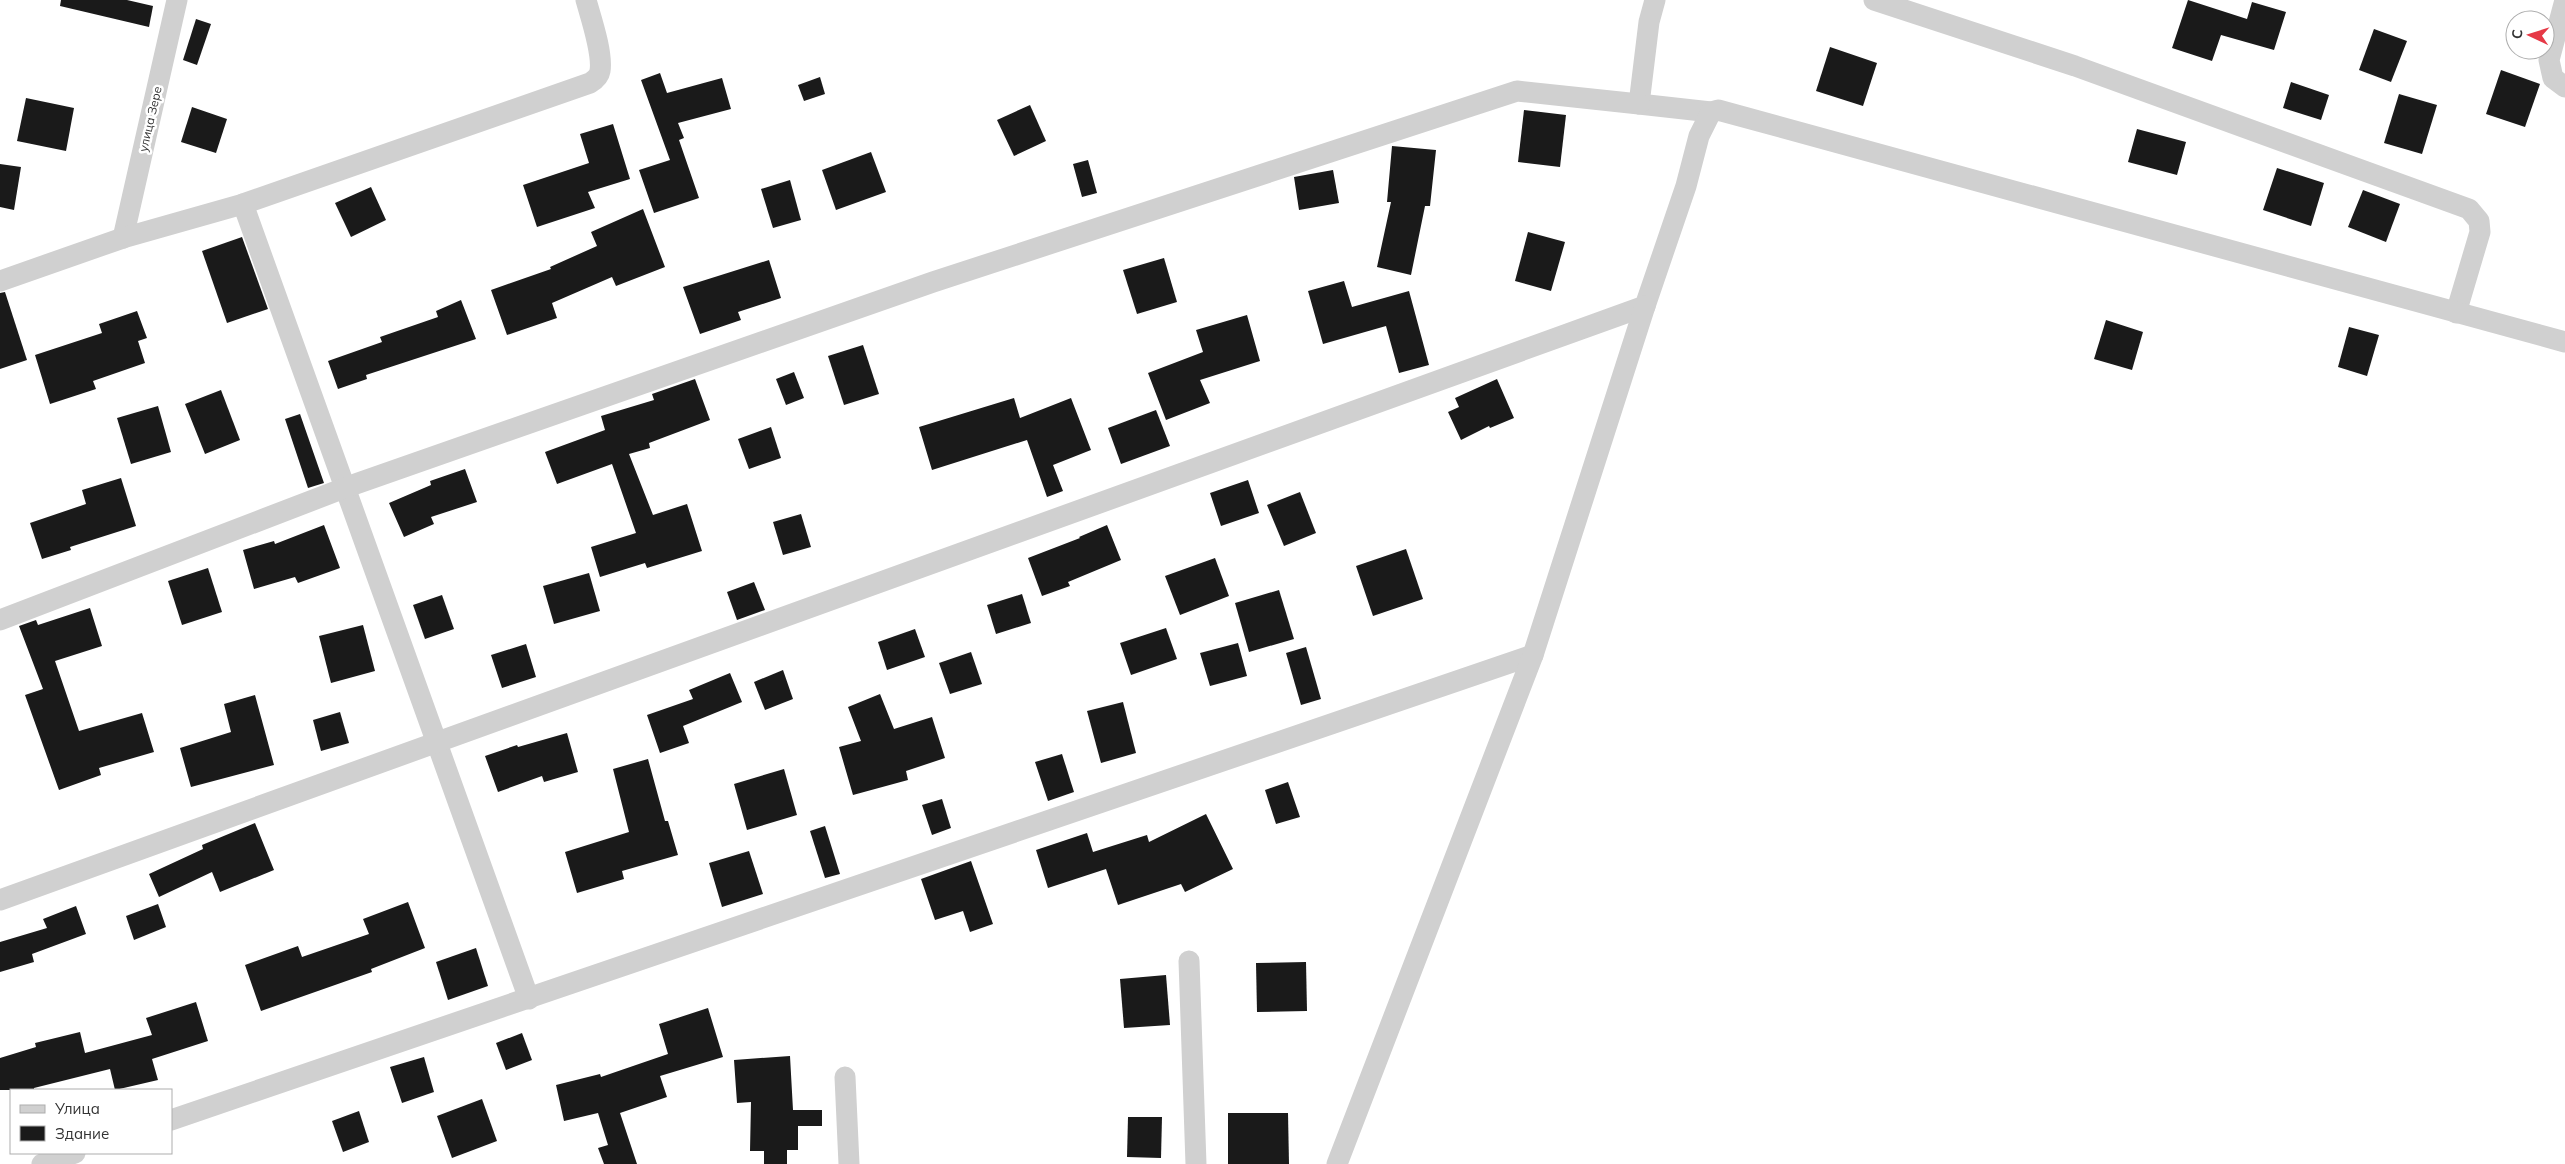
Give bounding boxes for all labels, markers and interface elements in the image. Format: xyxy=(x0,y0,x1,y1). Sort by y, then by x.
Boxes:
north arrow xyxy=(2505,10,2555,60)
text: С xyxy=(2508,29,2526,40)
street label: улица Зере xyxy=(135,85,165,153)
legend xyxy=(10,1089,172,1154)
text: Улица xyxy=(54,1099,100,1118)
text: Здание xyxy=(55,1124,109,1143)

